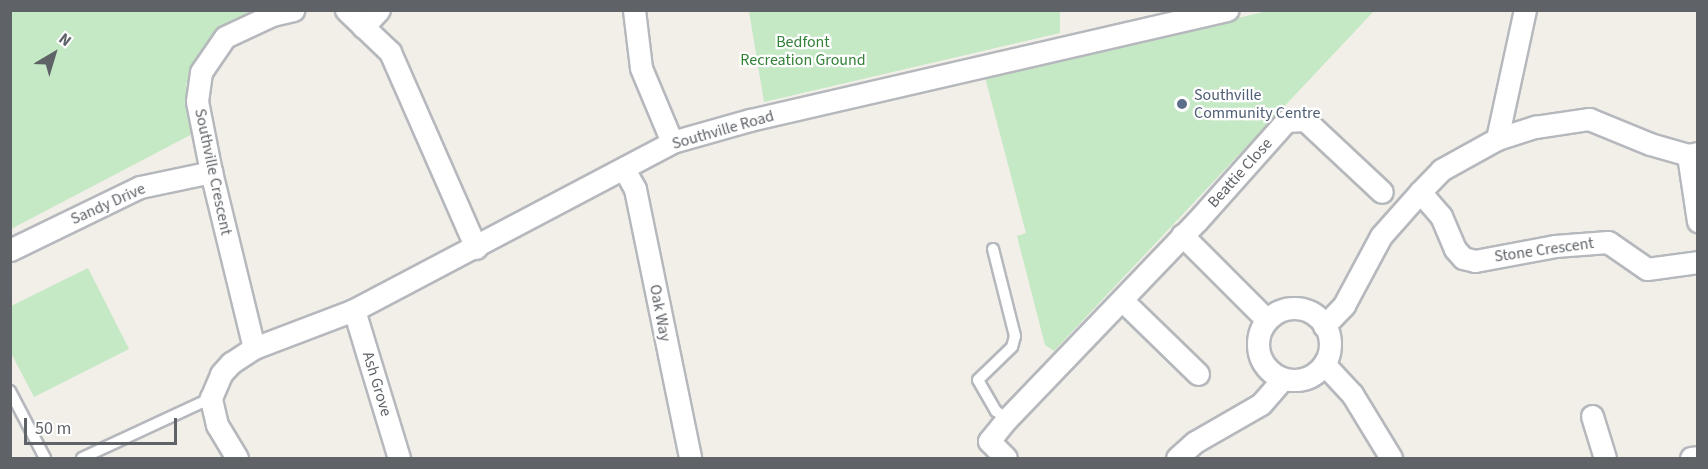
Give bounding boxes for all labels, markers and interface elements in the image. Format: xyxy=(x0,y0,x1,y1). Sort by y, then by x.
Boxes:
north arrow xyxy=(24,24,84,84)
text: N xyxy=(54,28,76,52)
park label: Bedfont Recreation Ground xyxy=(740,32,866,70)
place label: Southville Community Centre xyxy=(1194,85,1320,123)
marker: Southville Community Centre xyxy=(1175,97,1189,111)
street label: Southville Road xyxy=(670,106,776,154)
street label: Southville Crescent xyxy=(190,107,236,237)
street label: Beattie Close xyxy=(1204,134,1276,212)
street label: Sandy Drive xyxy=(68,179,148,229)
street label: Stone Crescent xyxy=(1493,234,1595,266)
street label: Oak Way xyxy=(645,283,675,343)
street label: Ash Grove xyxy=(358,349,396,419)
scale bar xyxy=(27,406,180,444)
text: 50 m xyxy=(35,416,71,441)

